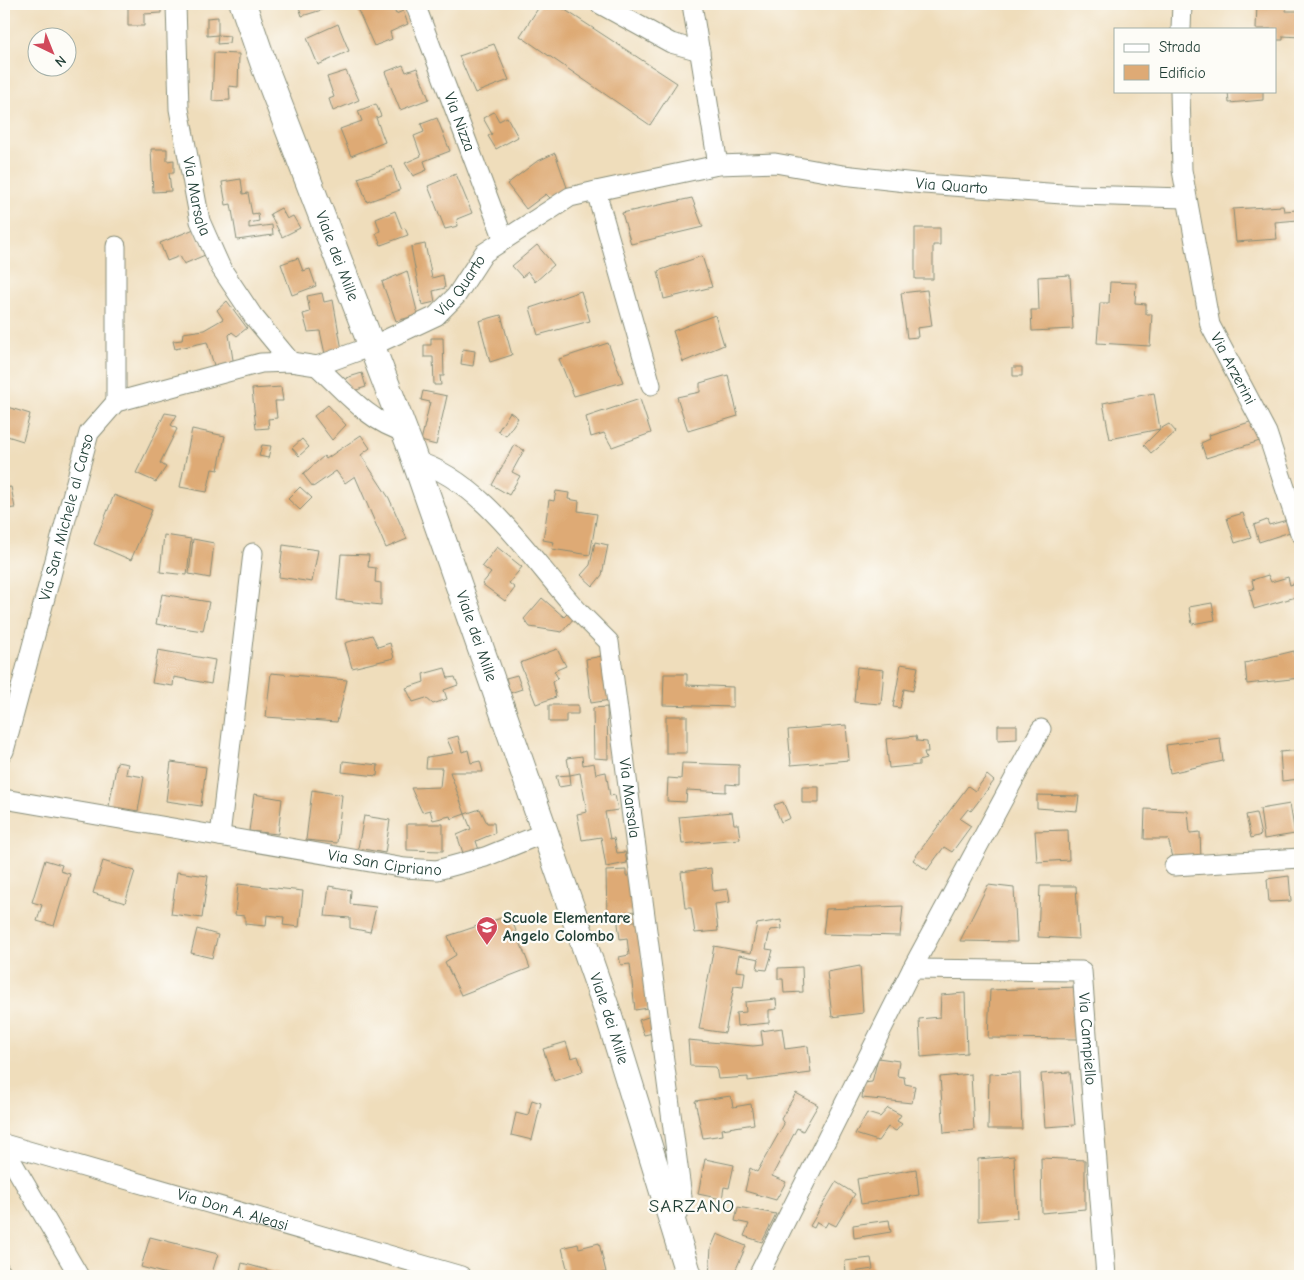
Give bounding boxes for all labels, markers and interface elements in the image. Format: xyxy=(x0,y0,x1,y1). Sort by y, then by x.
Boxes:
north arrow xyxy=(28,28,78,78)
legend xyxy=(1114,28,1276,92)
text: Strada xyxy=(1159,38,1201,56)
text: N xyxy=(51,52,70,70)
text: Edificio xyxy=(1159,64,1206,82)
street label: Via Nizza xyxy=(440,90,479,154)
street label: Via Marsala xyxy=(179,155,214,239)
street label: Via Quarto xyxy=(915,174,989,198)
street label: Viale dei Mille xyxy=(312,208,363,304)
street label: Via Quarto xyxy=(432,252,489,320)
street label: Via Arzerini xyxy=(1207,330,1259,408)
street label: Via San Michele al Carso xyxy=(36,432,97,603)
street label: Viale dei Mille xyxy=(452,588,501,684)
street label: Via Marsala xyxy=(615,757,644,839)
street label: Via San Cipriano xyxy=(326,846,444,880)
place label: Scuole Elementare Angelo Colombo xyxy=(503,909,631,945)
school or university icon: Scuole Elementare Angelo Colombo xyxy=(475,915,499,946)
street label: Viale dei Mille xyxy=(586,971,632,1067)
street label: Via Campiello xyxy=(1075,992,1100,1086)
street label: Via Don A. Aleasi xyxy=(175,1185,290,1235)
district label: SARZANO xyxy=(649,1195,735,1217)

